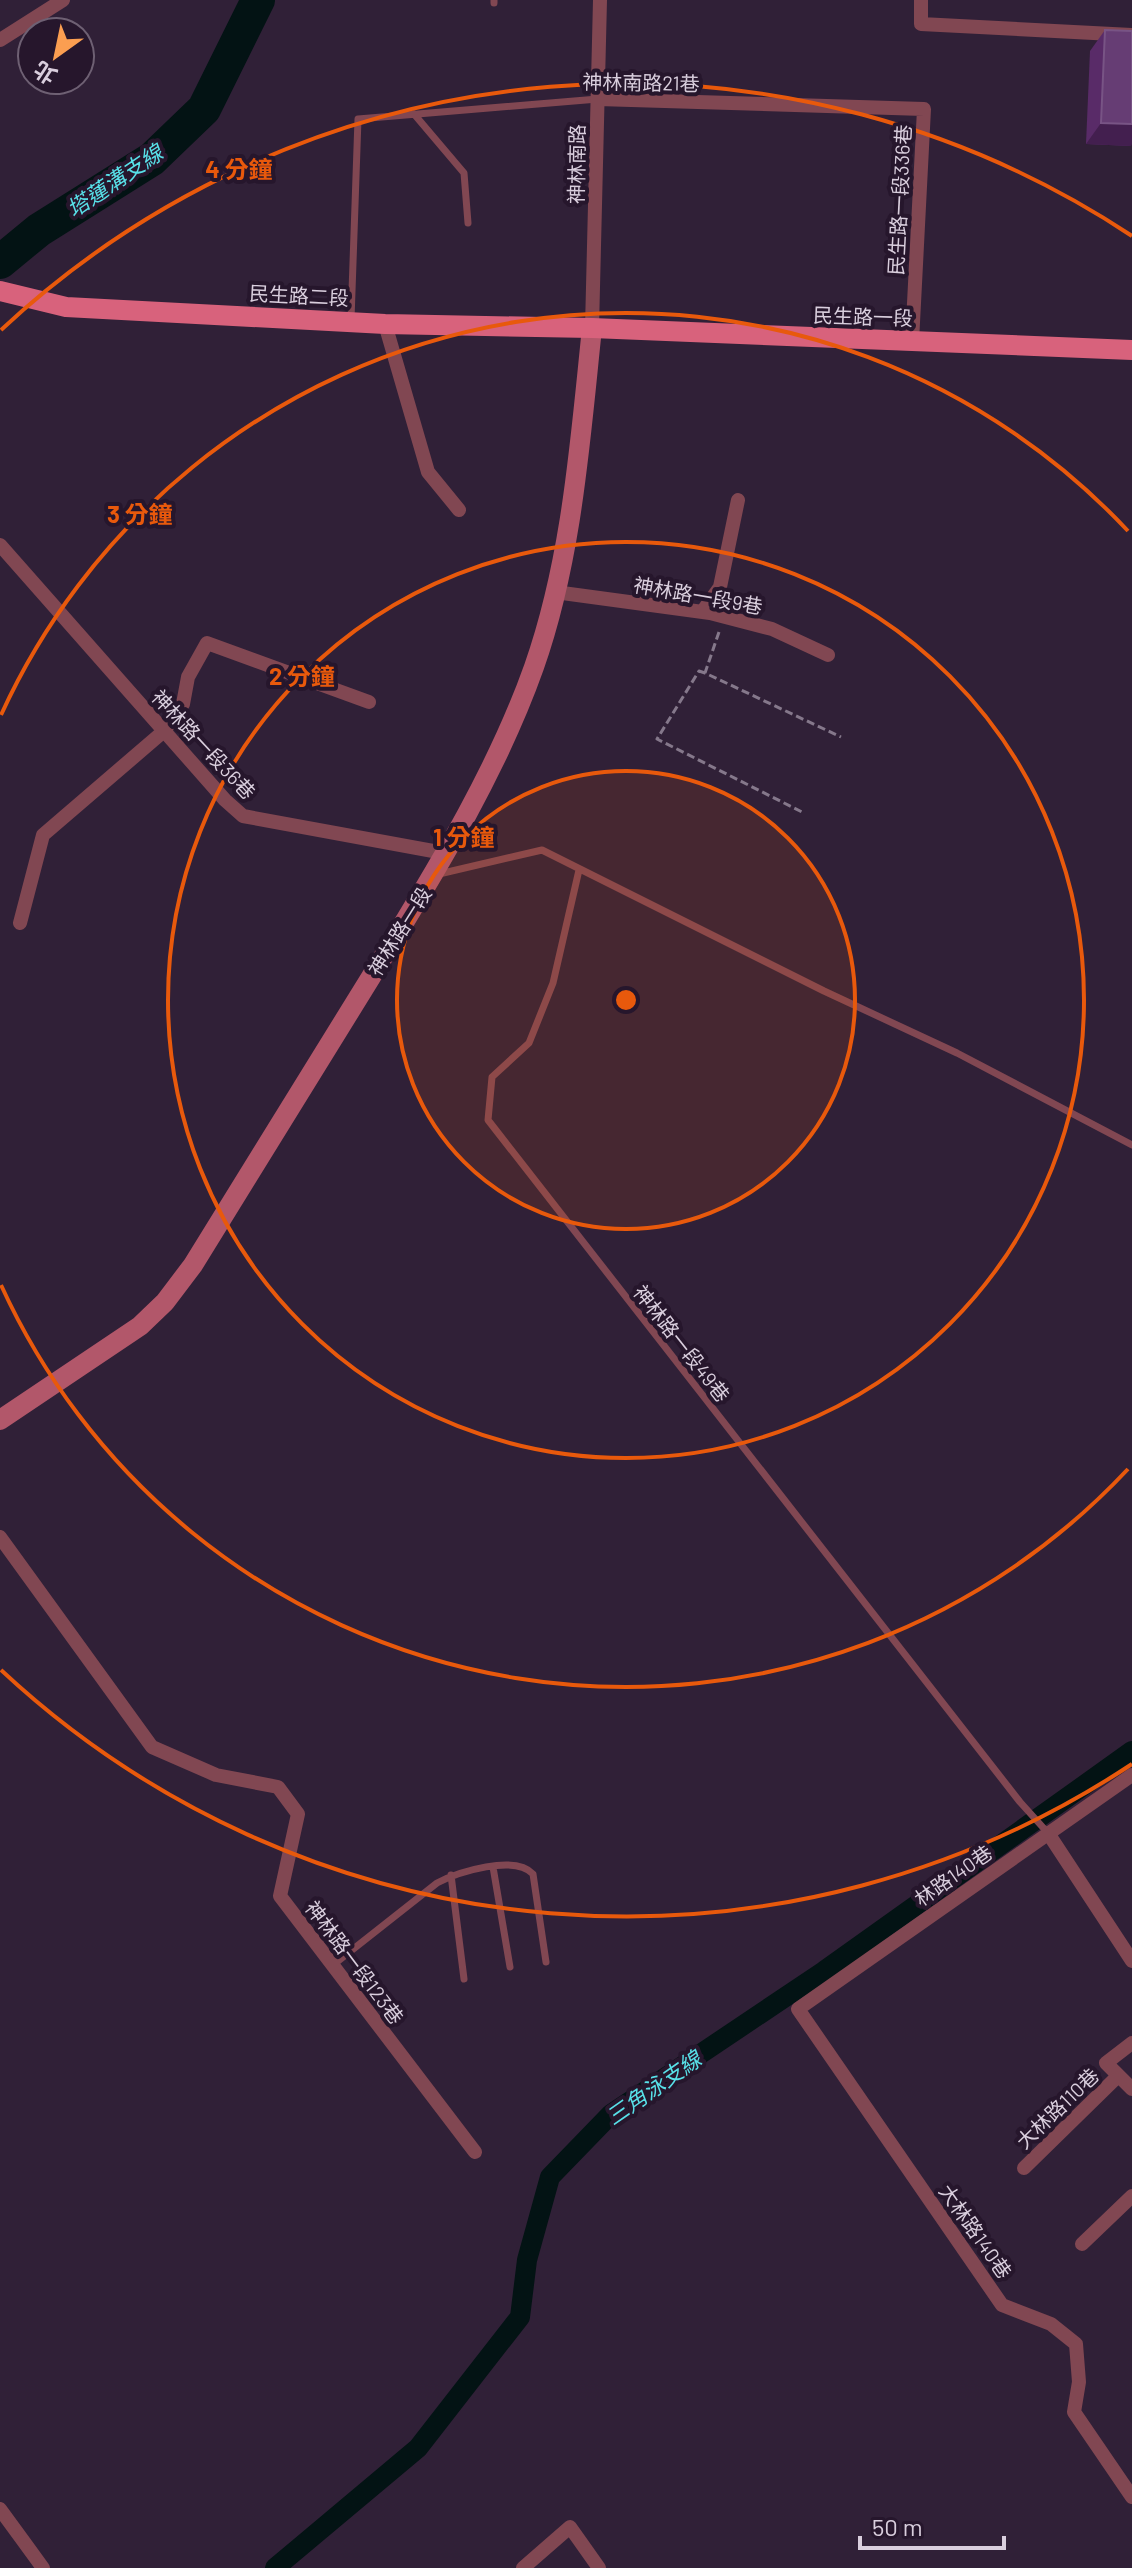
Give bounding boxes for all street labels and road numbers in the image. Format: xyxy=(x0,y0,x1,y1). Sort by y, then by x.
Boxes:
street label: 神林南路21巷 xyxy=(582,69,700,95)
street label: 神林南路 xyxy=(563,124,589,204)
street label: 民生路一段336巷 xyxy=(883,124,915,276)
street label: 民生路二段 xyxy=(248,280,350,310)
street label: 民生路一段 xyxy=(813,302,913,330)
street label: 神林路一段9巷 xyxy=(632,572,764,618)
street label: 神林路一段36巷 xyxy=(147,684,261,804)
street label: 神林路一段 xyxy=(362,882,436,980)
street label: 神林路一段49巷 xyxy=(629,1280,735,1406)
street label: 林路140巷 xyxy=(910,1840,996,1910)
street label: 神林路一段123巷 xyxy=(301,1896,409,2028)
street label: 大林路110巷 xyxy=(1011,2063,1103,2153)
street label: 大林路140巷 xyxy=(935,2179,1017,2283)

